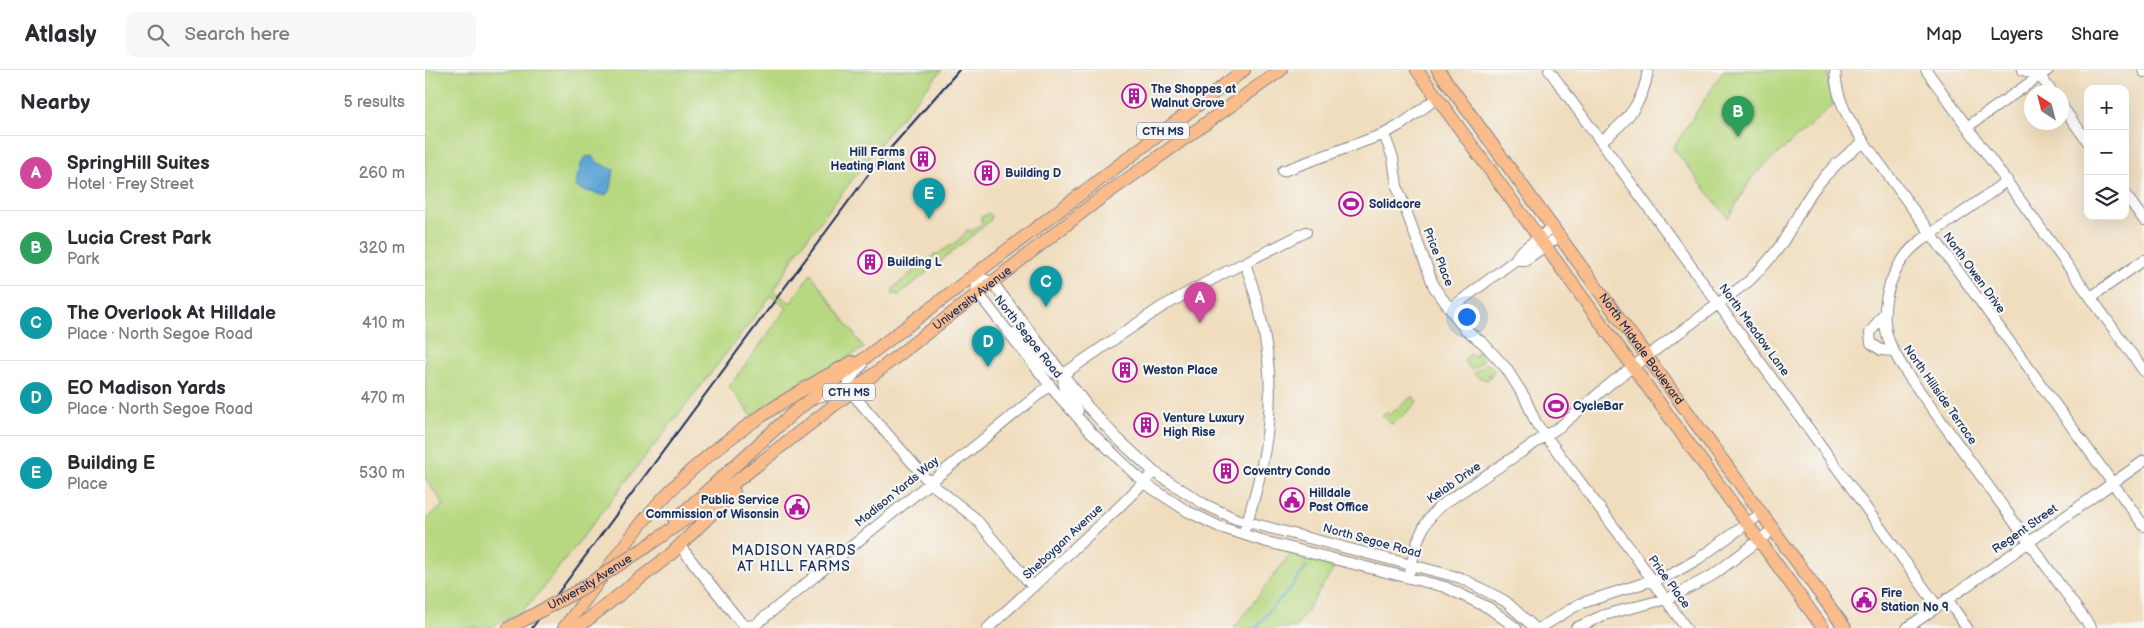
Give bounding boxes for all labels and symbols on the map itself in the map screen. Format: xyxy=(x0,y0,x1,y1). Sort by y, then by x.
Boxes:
place label: The Shoppes at Walnut Grove xyxy=(1151,82,1236,111)
building icon: The Shoppes at Walnut Grove xyxy=(1121,83,1147,109)
north arrow xyxy=(2024,85,2069,130)
pin: B xyxy=(1722,96,1754,137)
road number: CTH MS xyxy=(1137,122,1189,140)
place label: Hill Farms Heating Plant xyxy=(831,145,905,174)
building icon: Hill Farms Heating Plant xyxy=(910,146,936,172)
building icon: Building D xyxy=(974,160,1000,186)
place label: Building D xyxy=(1005,166,1061,181)
pin: E xyxy=(913,178,945,219)
sports icon: Solidcore xyxy=(1338,191,1364,217)
place label: Solidcore xyxy=(1369,197,1421,212)
street label: Price Place xyxy=(1419,226,1457,288)
street label: North Owen Drive xyxy=(1940,230,2008,316)
building icon: Building L xyxy=(857,249,883,275)
place label: Building L xyxy=(887,255,942,270)
street label: University Avenue xyxy=(930,263,1014,333)
pin: C xyxy=(1030,266,1062,307)
street label: North Meadow Lane xyxy=(1716,281,1792,379)
pin: A xyxy=(1184,282,1216,323)
street label: North Midvale Boulevard xyxy=(1596,290,1687,407)
street label: North Segoe Road xyxy=(991,293,1065,382)
your location xyxy=(1454,304,1480,330)
pin: D xyxy=(972,326,1004,367)
street label: North Hillside Terrace xyxy=(1900,342,1980,448)
building icon: Weston Place xyxy=(1112,357,1138,383)
place label: Weston Place xyxy=(1143,363,1218,378)
road number: CTH MS xyxy=(823,384,875,401)
sports icon: CycleBar xyxy=(1543,393,1569,419)
place label: CycleBar xyxy=(1573,399,1624,414)
place label: Venture Luxury High Rise xyxy=(1163,411,1245,440)
building icon: Venture Luxury High Rise xyxy=(1133,412,1159,438)
street label: Madison Yards Way xyxy=(852,453,942,530)
building icon: Coventry Condo xyxy=(1213,458,1239,484)
street label: Kelab Drive xyxy=(1424,459,1484,507)
place label: Coventry Condo xyxy=(1243,464,1331,479)
place label: Hilldale Post Office xyxy=(1309,486,1368,515)
public building icon: Hilldale Post Office xyxy=(1279,487,1305,513)
place label: Public Service Commission of Wisonsin xyxy=(646,493,779,522)
public building icon: Public Service Commission of Wisonsin xyxy=(784,494,810,520)
street label: Sheboygan Avenue xyxy=(1020,501,1106,583)
street label: Regent Street xyxy=(1990,501,2061,557)
street label: North Segoe Road xyxy=(1321,521,1423,561)
district label: MADISON YARDS AT HILL FARMS xyxy=(732,542,856,575)
street label: University Avenue xyxy=(545,551,635,613)
street label: Price Place xyxy=(1645,553,1693,611)
place label: Fire Station No 9 xyxy=(1881,586,1949,615)
public building icon: Fire Station No 9 xyxy=(1851,587,1877,613)

